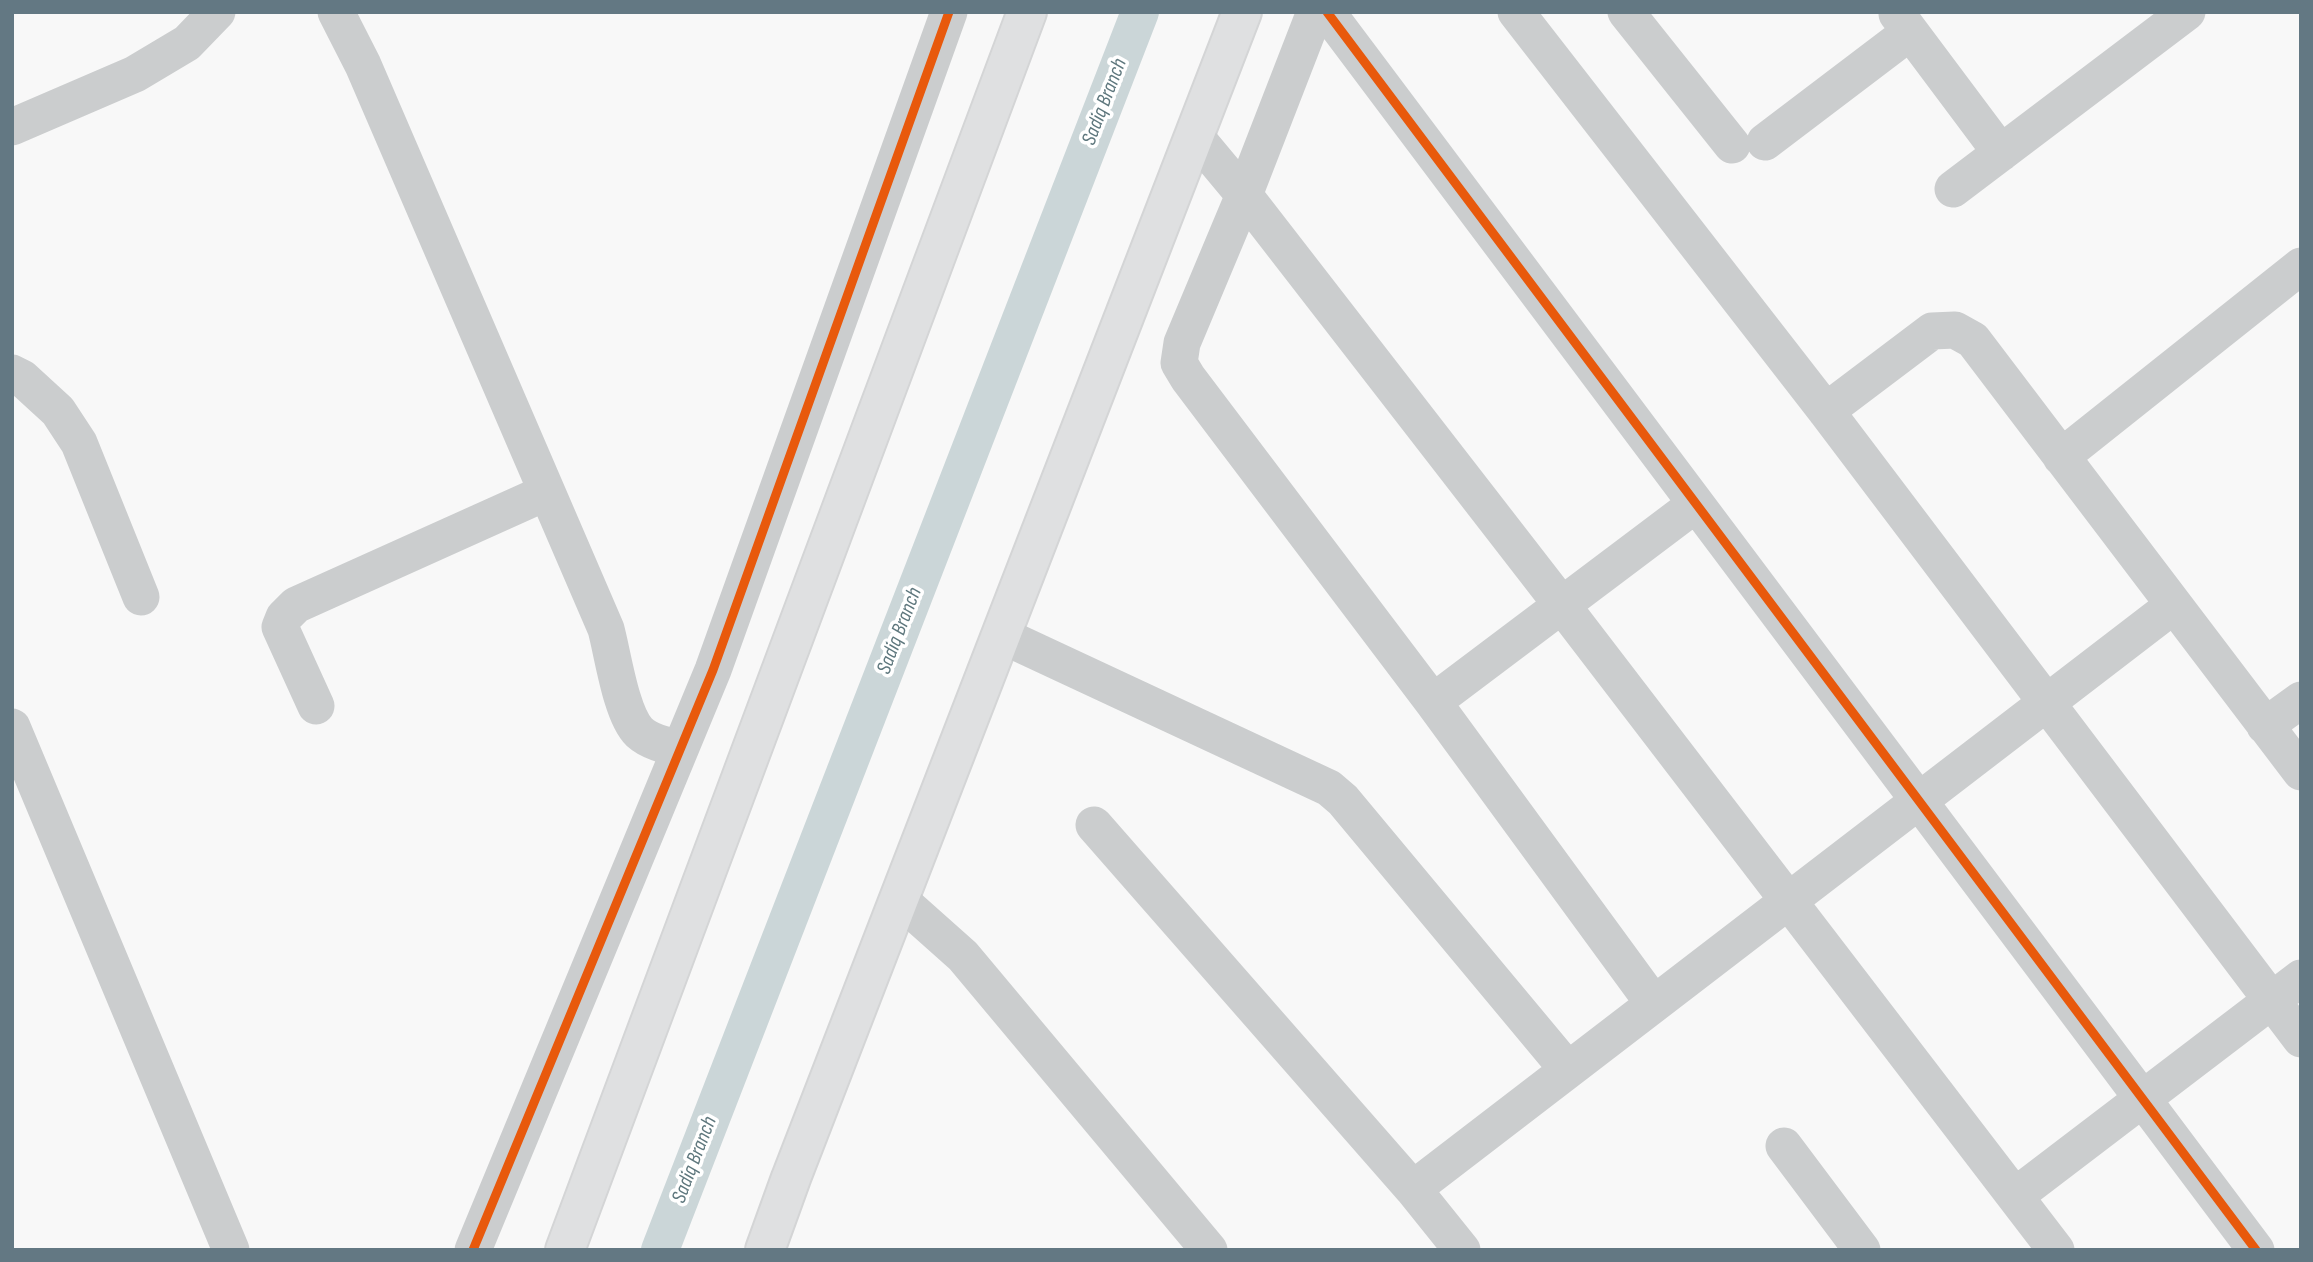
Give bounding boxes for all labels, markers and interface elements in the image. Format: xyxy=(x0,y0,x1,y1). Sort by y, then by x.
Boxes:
water label: Sadiq Branch xyxy=(1077,55,1133,149)
water label: Sadiq Branch xyxy=(872,584,928,678)
water label: Sadiq Branch xyxy=(667,1113,723,1207)

